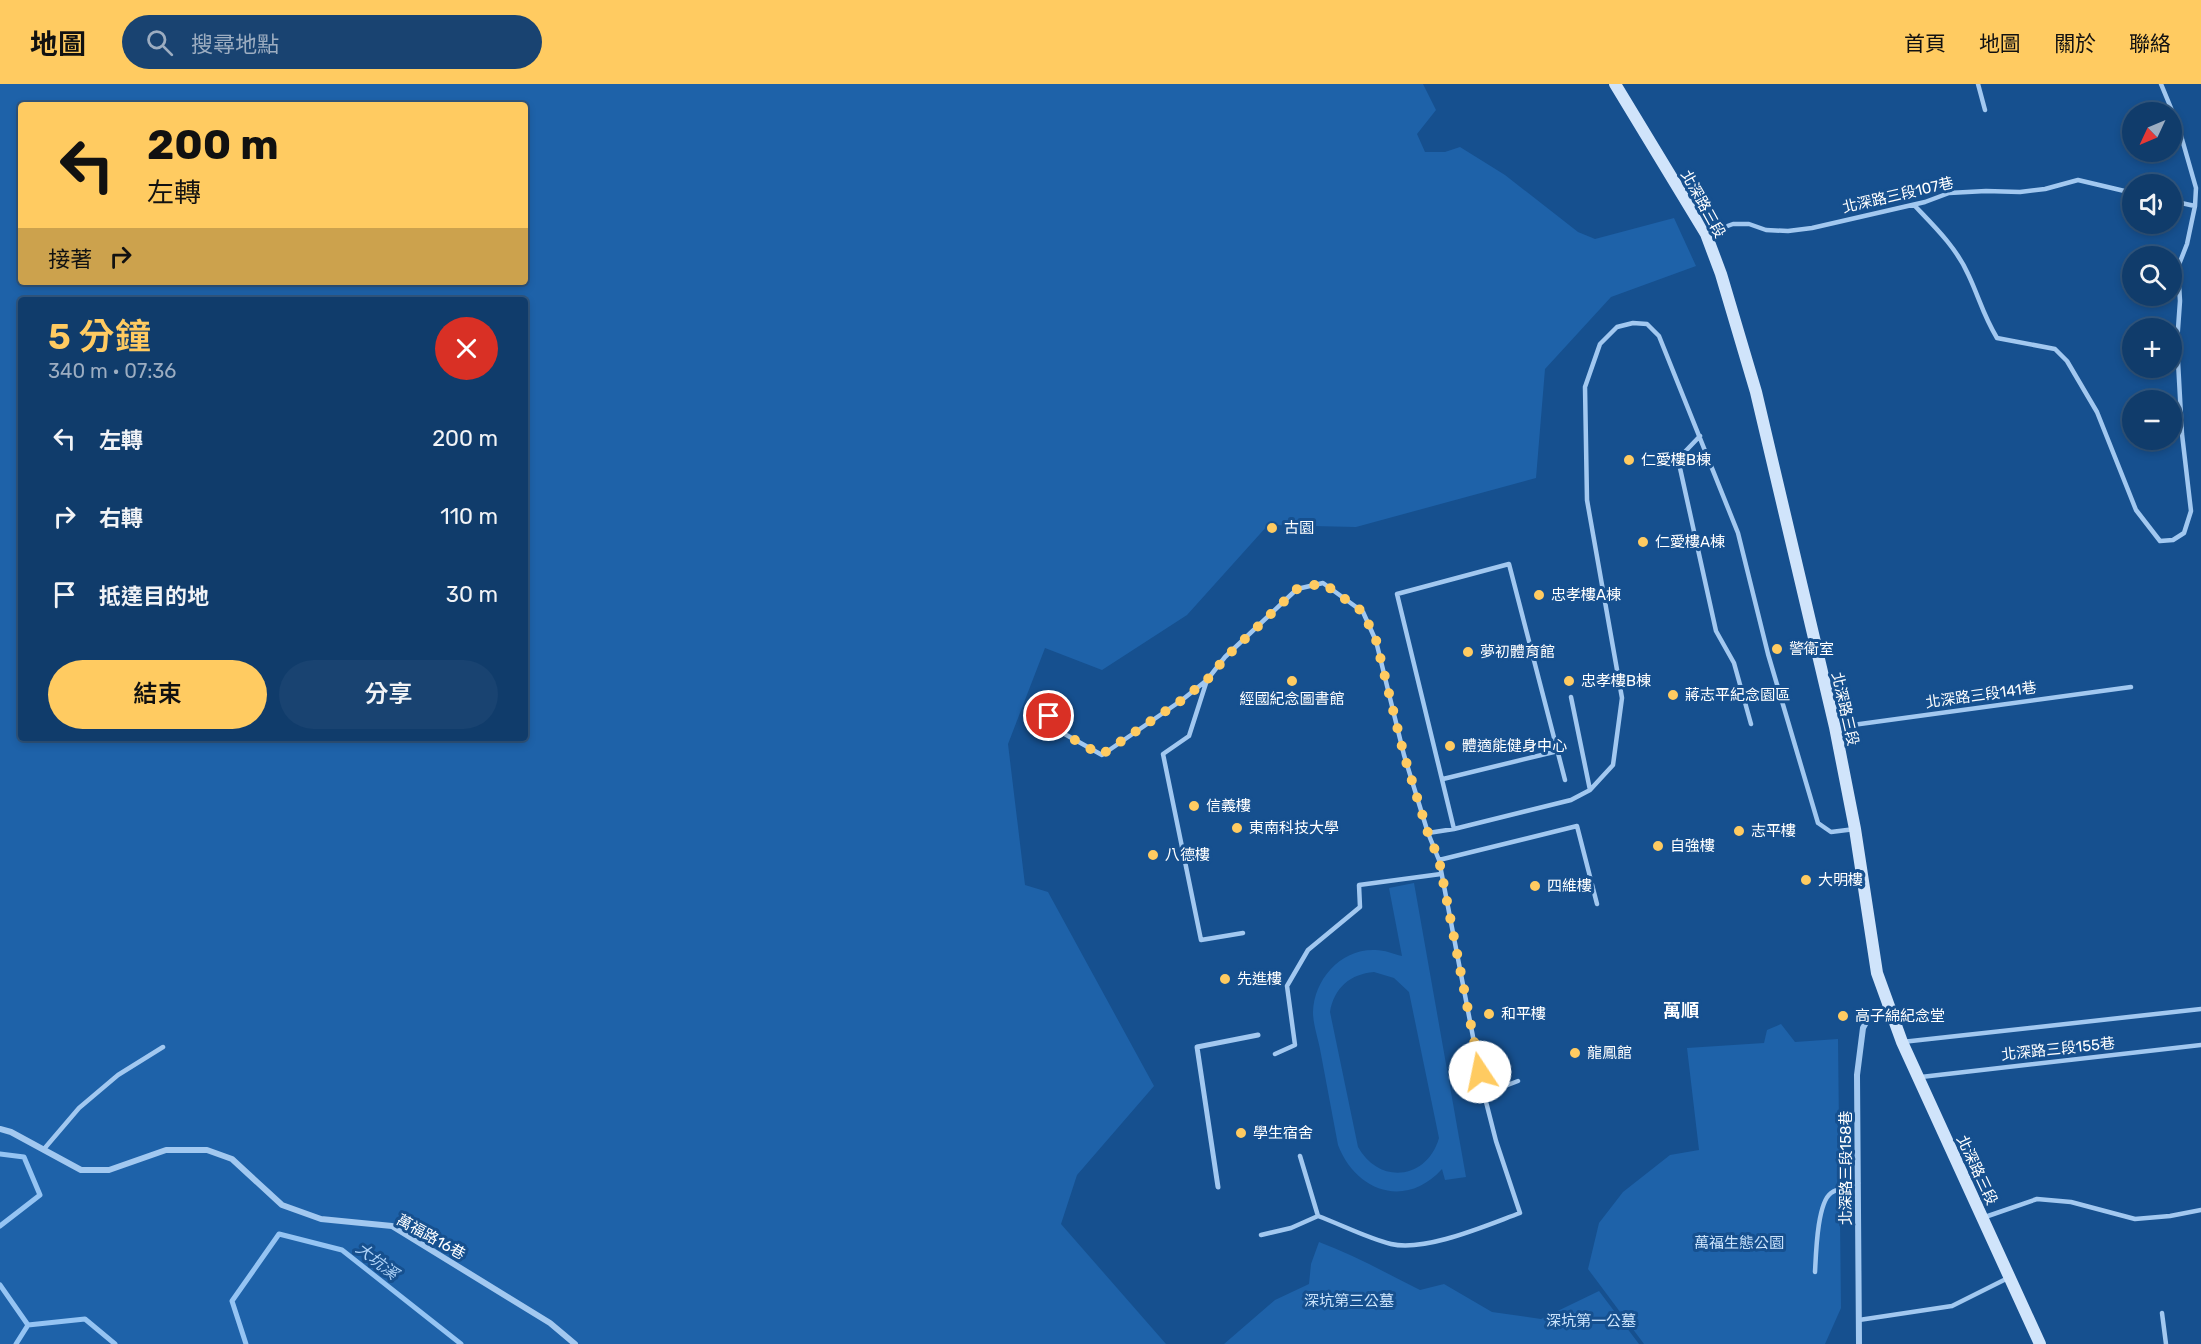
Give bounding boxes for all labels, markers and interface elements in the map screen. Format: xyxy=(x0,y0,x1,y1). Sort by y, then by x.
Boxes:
search box xyxy=(122,15,542,69)
icon: search xyxy=(143,26,176,59)
text: 地圖 xyxy=(30,28,86,61)
text: 搜尋地點 xyxy=(191,31,279,58)
text: 首頁 xyxy=(1904,31,1946,56)
text: 地圖 xyxy=(1979,31,2021,56)
text: 關於 xyxy=(2054,31,2096,56)
text: 聯絡 xyxy=(2129,31,2171,56)
north arrow xyxy=(2122,102,2182,162)
map controls xyxy=(2122,102,2182,450)
text: 200 m xyxy=(147,120,279,170)
icon: left xyxy=(48,126,126,204)
street label: 北深路三段 xyxy=(1677,167,1729,241)
street label: 北深路三段107巷 xyxy=(1841,173,1955,217)
button: sound xyxy=(2122,174,2182,234)
text: 左轉 xyxy=(147,177,201,209)
icon: right xyxy=(104,240,137,273)
text: 接著 xyxy=(48,246,92,273)
button: search xyxy=(2122,246,2182,306)
text: 5 分鐘 xyxy=(48,315,151,358)
button: close xyxy=(435,317,498,380)
button: + xyxy=(2122,318,2182,378)
text: 340 m · 07:36 xyxy=(48,359,176,383)
button: − xyxy=(2122,390,2182,450)
icon: left xyxy=(48,422,81,455)
text: 200 m xyxy=(432,425,498,452)
text: 左轉 xyxy=(99,427,143,454)
place label: 仁愛樓B棟 xyxy=(1641,451,1711,469)
marker: 仁愛樓B棟 xyxy=(1622,453,1636,467)
icon: right xyxy=(48,500,81,533)
text: 110 m xyxy=(440,503,498,530)
text: 右轉 xyxy=(99,505,143,532)
place label: 古園 xyxy=(1284,519,1314,537)
marker: 古園 xyxy=(1265,521,1279,535)
place label: 仁愛樓A棟 xyxy=(1655,533,1725,551)
marker: 仁愛樓A棟 xyxy=(1636,535,1650,549)
icon: arrive xyxy=(48,578,81,611)
text: 30 m xyxy=(446,581,498,608)
text: 抵達目的地 xyxy=(99,583,209,610)
place label: 忠孝樓A棟 xyxy=(1551,586,1621,604)
marker: 忠孝樓A棟 xyxy=(1532,588,1546,602)
place label: 警衛室 xyxy=(1789,640,1834,658)
marker: 警衛室 xyxy=(1770,642,1784,656)
place label: 夢初體育館 xyxy=(1480,643,1555,661)
marker: 夢初體育館 xyxy=(1461,645,1475,659)
button: 結束 xyxy=(48,660,267,729)
button: 分享 xyxy=(279,660,498,729)
street label: 北深路三段 xyxy=(1828,670,1862,748)
place label: 忠孝樓B棟 xyxy=(1581,672,1651,690)
marker: 經國紀念圖書館 xyxy=(1285,674,1299,688)
marker: 忠孝樓B棟 xyxy=(1562,674,1576,688)
street label: 北深路三段141巷 xyxy=(1924,678,2038,712)
place label: 蔣志平紀念園區 xyxy=(1685,686,1790,704)
marker: 蔣志平紀念園區 xyxy=(1666,688,1680,702)
pin xyxy=(1023,690,1074,741)
place label: 經國紀念圖書館 xyxy=(1239,690,1345,708)
icon: arrive xyxy=(1032,699,1065,732)
place label: 體適能健身中心 xyxy=(1462,737,1567,755)
marker: 體適能健身中心 xyxy=(1443,739,1457,753)
place label: 信義樓 xyxy=(1206,797,1251,815)
marker: 信義樓 xyxy=(1187,799,1201,813)
place label: 東南科技大學 xyxy=(1249,819,1339,837)
marker: 東南科技大學 xyxy=(1230,821,1244,835)
place label: 志平樓 xyxy=(1751,822,1796,840)
marker: 志平樓 xyxy=(1732,824,1746,838)
place label: 自強樓 xyxy=(1670,837,1715,855)
marker: 自強樓 xyxy=(1651,839,1665,853)
place label: 八德樓 xyxy=(1165,846,1210,864)
marker: 八德樓 xyxy=(1146,848,1160,862)
place label: 大明樓 xyxy=(1818,871,1863,889)
marker: 大明樓 xyxy=(1799,873,1813,887)
place label: 四維樓 xyxy=(1547,877,1592,895)
marker: 四維樓 xyxy=(1528,879,1542,893)
place label: 先進樓 xyxy=(1237,970,1282,988)
marker: 先進樓 xyxy=(1218,972,1232,986)
district label: 萬順 xyxy=(1663,1000,1699,1022)
place label: 和平樓 xyxy=(1501,1005,1546,1023)
marker: 和平樓 xyxy=(1482,1007,1496,1021)
place label: 高子綿紀念堂 xyxy=(1855,1007,1945,1025)
marker: 高子綿紀念堂 xyxy=(1836,1009,1850,1023)
street label: 北深路三段155巷 xyxy=(2000,1034,2116,1064)
position arrow xyxy=(1448,1040,1512,1104)
place label: 龍鳳館 xyxy=(1587,1044,1632,1062)
marker: 龍鳳館 xyxy=(1568,1046,1582,1060)
street label: 北深路三段158巷 xyxy=(1837,1111,1855,1225)
place label: 學生宿舍 xyxy=(1253,1124,1313,1142)
marker: 學生宿舍 xyxy=(1234,1126,1248,1140)
street label: 北深路三段 xyxy=(1953,1132,2001,1208)
street label: 萬福路16巷 xyxy=(394,1211,468,1263)
park label: 萬福生態公園 xyxy=(1694,1234,1784,1252)
water label: 大坑溪 xyxy=(352,1239,403,1284)
park label: 深坑第三公墓 xyxy=(1304,1292,1394,1310)
park label: 深坑第一公墓 xyxy=(1546,1312,1636,1330)

